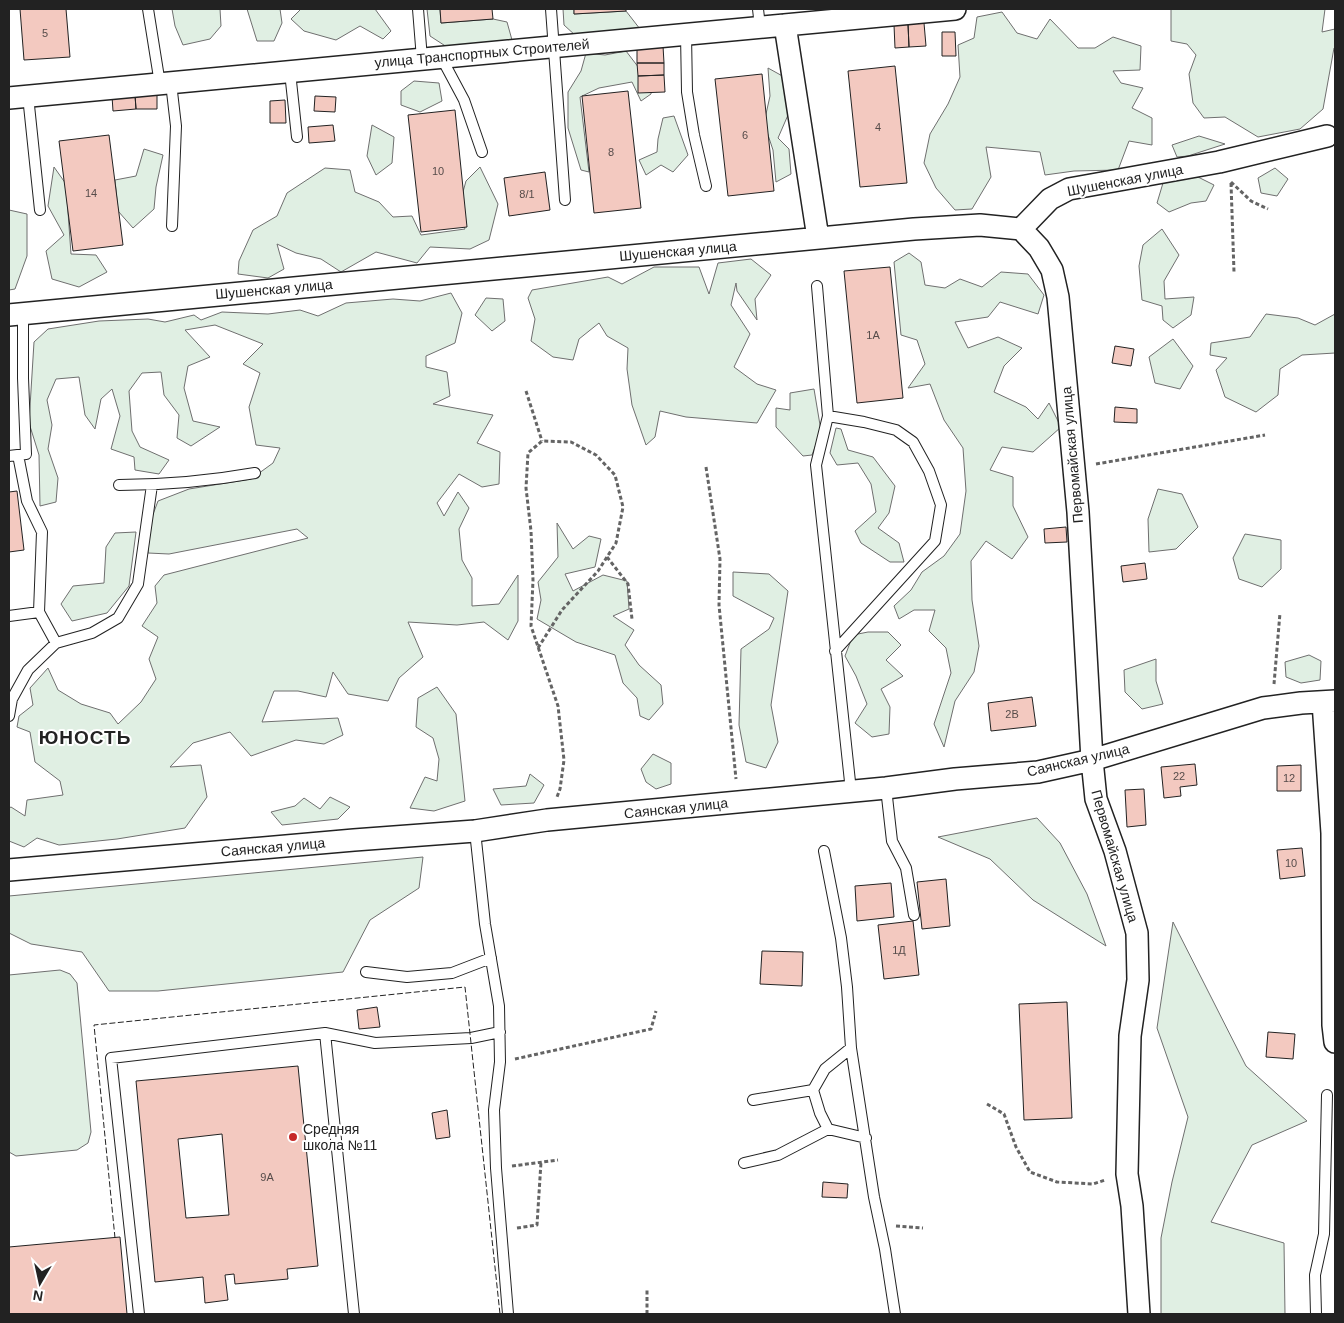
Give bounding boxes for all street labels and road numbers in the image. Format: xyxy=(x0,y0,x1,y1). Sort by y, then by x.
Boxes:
street label: улица Транспортных Строителей xyxy=(374,36,590,70)
street label: Шушенская улица xyxy=(1066,161,1185,199)
street label: Шушенская улица xyxy=(619,238,738,264)
street label: Шушенская улица xyxy=(215,276,334,302)
street label: Первомайская улица xyxy=(1058,386,1086,524)
street label: Саянская улица xyxy=(1025,740,1131,780)
street label: Первомайская улица xyxy=(1088,788,1142,924)
street label: Саянская улица xyxy=(623,795,729,821)
street label: Саянская улица xyxy=(220,834,326,860)

